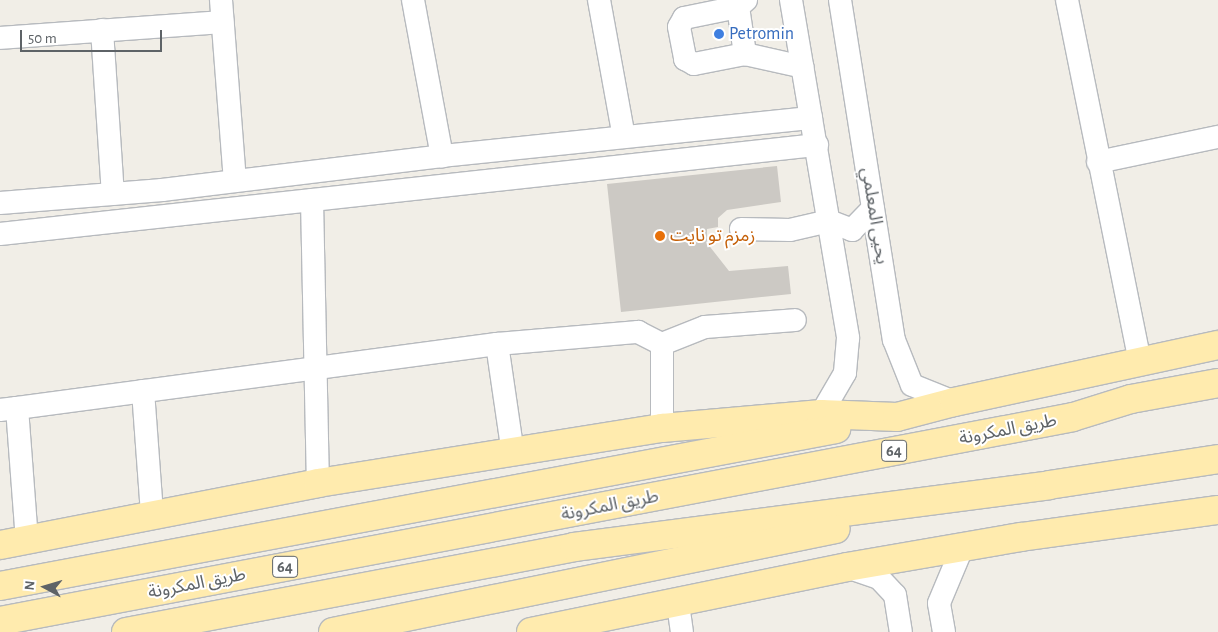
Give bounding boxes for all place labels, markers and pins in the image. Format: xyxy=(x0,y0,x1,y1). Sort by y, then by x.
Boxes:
place label: Petromin xyxy=(729,23,794,45)
marker: Petromin xyxy=(713,28,725,40)
place label: زمزم تو نايت xyxy=(670,225,755,247)
marker: زمزم تو نايت xyxy=(654,230,666,242)

